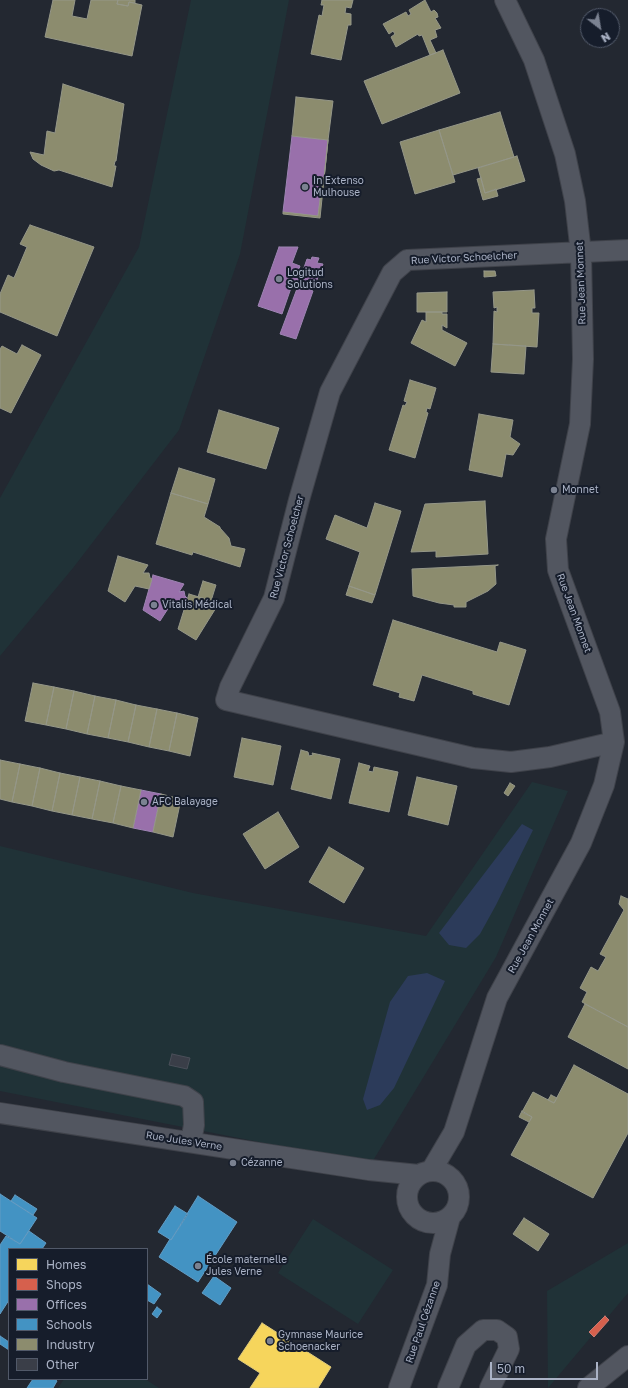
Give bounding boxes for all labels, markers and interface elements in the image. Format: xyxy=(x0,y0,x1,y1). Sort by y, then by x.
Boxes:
north arrow xyxy=(580,8,620,48)
text: N xyxy=(599,30,613,46)
place label: In Extenso Mulhouse xyxy=(313,175,364,198)
marker: In Extenso Mulhouse xyxy=(300,182,310,192)
street label: Rue Jean Monnet xyxy=(574,241,588,325)
street label: Rue Victor Schoelcher xyxy=(411,249,517,267)
place label: Logitud Solutions xyxy=(287,267,333,290)
marker: Logitud Solutions xyxy=(274,274,284,284)
place label: Monnet xyxy=(562,484,599,496)
marker: Monnet xyxy=(549,485,559,495)
street label: Rue Victor Schoelcher xyxy=(267,494,307,600)
street label: Rue Jean Monnet xyxy=(554,572,594,654)
place label: Vitalis Médical xyxy=(162,599,232,611)
marker: Vitalis Médical xyxy=(149,600,159,610)
place label: AFC Balayage xyxy=(152,796,218,808)
marker: AFC Balayage xyxy=(139,797,149,807)
street label: Rue Jean Monnet xyxy=(506,897,556,975)
street label: Rue Jules Verne xyxy=(145,1129,223,1153)
place label: Cézanne xyxy=(241,1157,282,1169)
marker: Cézanne xyxy=(228,1158,238,1168)
legend xyxy=(8,1248,148,1380)
place label: École maternelle Jules Verne xyxy=(206,1254,287,1278)
text: Homes xyxy=(46,1257,86,1272)
marker: École maternelle Jules Verne xyxy=(193,1261,203,1271)
text: Shops xyxy=(46,1277,82,1292)
street label: Rue Paul Cézanne xyxy=(403,1279,443,1365)
text: Offices xyxy=(46,1297,87,1312)
text: Schools xyxy=(46,1317,92,1332)
place label: Gymnase Maurice Schoenacker xyxy=(278,1329,363,1352)
marker: Gymnase Maurice Schoenacker xyxy=(265,1336,275,1346)
text: Industry xyxy=(46,1337,95,1352)
scale bar xyxy=(492,1354,600,1380)
text: Other xyxy=(46,1357,79,1372)
text: 50 m xyxy=(497,1361,525,1376)

